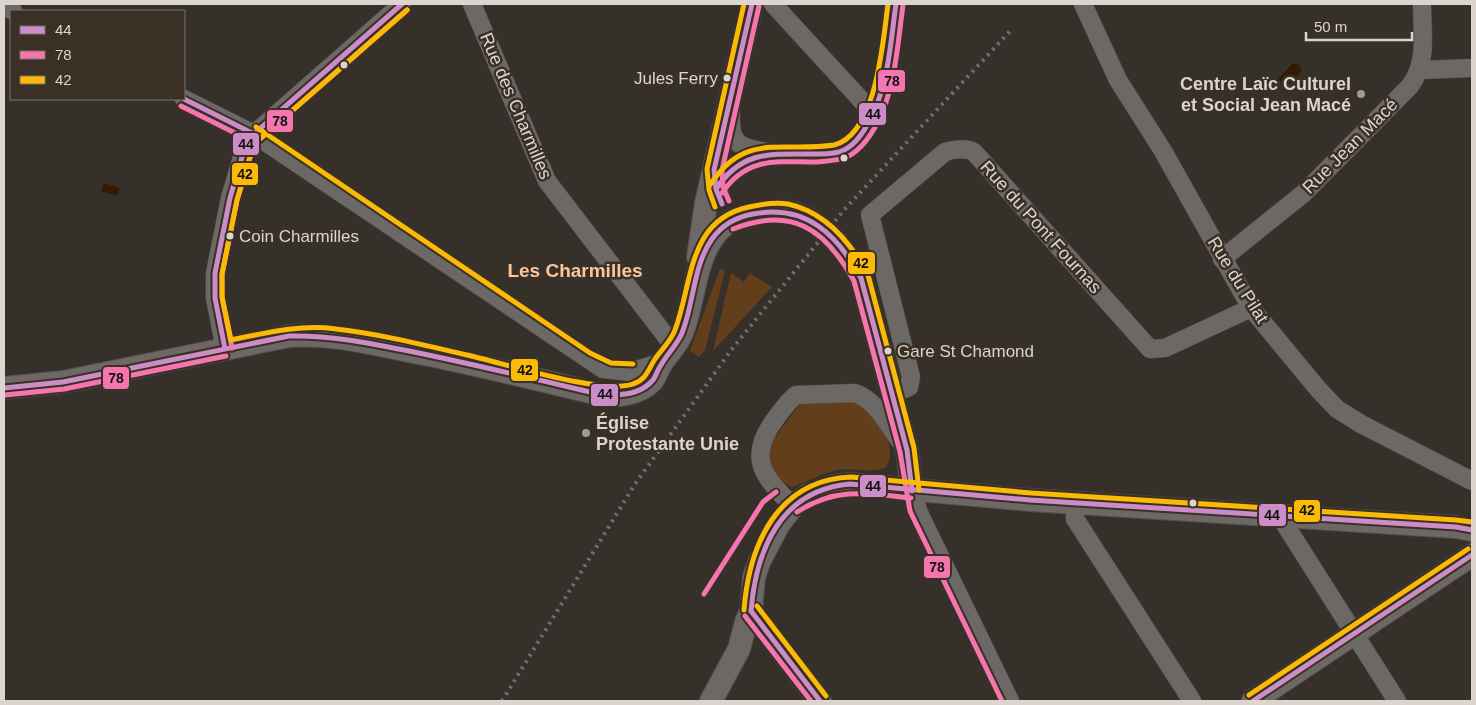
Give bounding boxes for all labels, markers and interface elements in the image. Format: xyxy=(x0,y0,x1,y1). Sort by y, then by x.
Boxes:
legend xyxy=(10,10,185,100)
scale bar xyxy=(1306,10,1412,42)
text: 50 m xyxy=(1314,18,1347,35)
text: 44 xyxy=(55,21,72,38)
street label: Rue des Charmilles xyxy=(476,30,556,182)
text: 78 xyxy=(55,46,72,63)
unlabelled marker xyxy=(339,60,349,70)
place label: Jules Ferry xyxy=(634,69,718,88)
line badge: 78 xyxy=(877,69,906,93)
text: 42 xyxy=(55,71,72,88)
marker: Jules Ferry xyxy=(722,73,732,83)
text: 78 xyxy=(884,73,900,89)
place label: Centre Laïc Culturel et Social Jean Macé xyxy=(1180,74,1351,115)
marker: Centre Laïc Culturel et Social Jean Macé xyxy=(1355,88,1367,100)
street label: Rue Jean Macé xyxy=(1298,94,1402,198)
line badge: 44 xyxy=(858,102,887,126)
text: 44 xyxy=(865,106,881,122)
line badge: 78 xyxy=(266,109,294,133)
text: 78 xyxy=(272,113,288,129)
line badge: 44 xyxy=(232,132,260,156)
text: 44 xyxy=(238,136,254,152)
unlabelled marker xyxy=(839,153,849,163)
street label: Rue du Pont Fournas xyxy=(976,157,1106,297)
line badge: 42 xyxy=(231,162,259,186)
text: 42 xyxy=(237,166,253,182)
place label: Coin Charmilles xyxy=(239,227,359,246)
marker: Coin Charmilles xyxy=(225,231,235,241)
street label: Rue du Pilat xyxy=(1204,233,1272,327)
line badge: 42 xyxy=(847,251,876,275)
text: 42 xyxy=(853,255,869,271)
district label: Les Charmilles xyxy=(507,260,643,281)
place label: Gare St Chamond xyxy=(897,342,1034,361)
marker: Gare St Chamond xyxy=(883,346,893,356)
line badge: 42 xyxy=(510,358,539,382)
text: 42 xyxy=(517,362,533,378)
line badge: 78 xyxy=(102,366,130,390)
text: 78 xyxy=(108,370,124,386)
line badge: 44 xyxy=(590,383,619,407)
text: 44 xyxy=(597,386,613,402)
place label: Église Protestante Unie xyxy=(596,412,739,454)
marker: Église Protestante Unie xyxy=(580,427,592,439)
line badge: 44 xyxy=(859,474,887,498)
text: 44 xyxy=(865,478,881,494)
unlabelled marker xyxy=(1188,498,1198,508)
line badge: 42 xyxy=(1293,499,1321,523)
text: 42 xyxy=(1299,502,1315,518)
line badge: 44 xyxy=(1258,503,1287,527)
text: 44 xyxy=(1264,507,1280,523)
line badge: 78 xyxy=(923,555,951,579)
text: 78 xyxy=(929,559,945,575)

